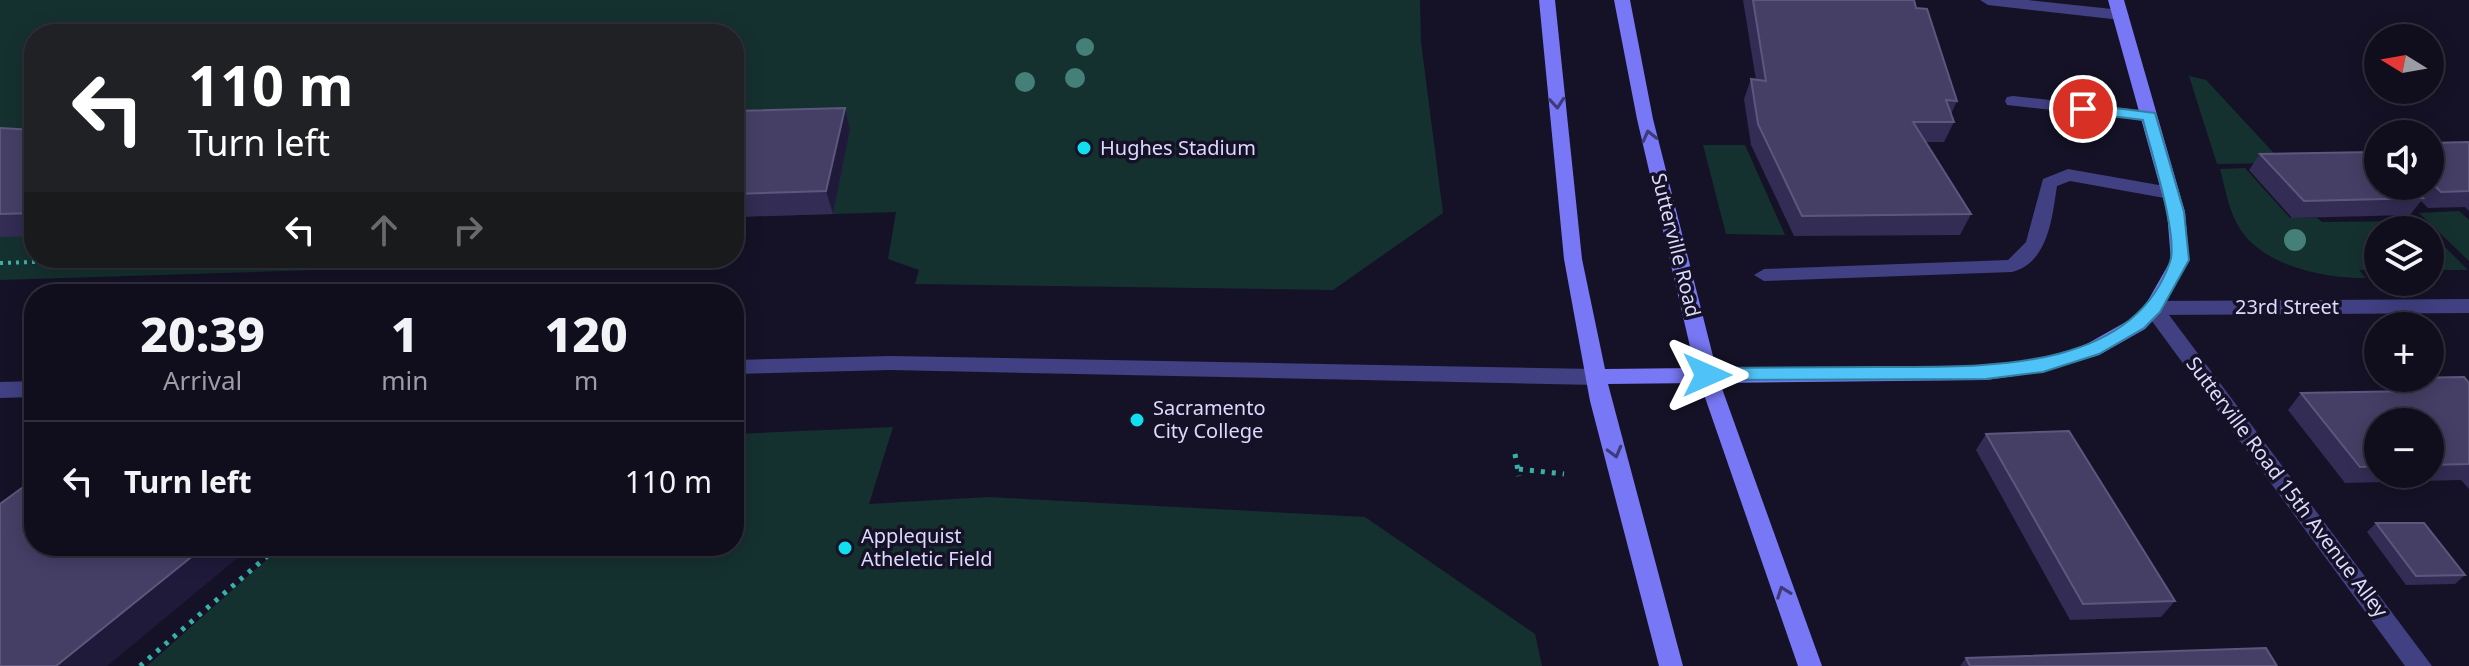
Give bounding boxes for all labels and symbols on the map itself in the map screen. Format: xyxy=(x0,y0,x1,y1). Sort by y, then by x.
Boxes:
north arrow xyxy=(2364,24,2444,104)
pin xyxy=(2049,75,2117,143)
one-way arrow xyxy=(1548,97,1565,110)
one-way arrow xyxy=(1641,129,1658,143)
place label: Hughes Stadium xyxy=(1100,134,1256,161)
marker: Hughes Stadium xyxy=(1075,139,1093,157)
street label: Sutterville Road xyxy=(1646,170,1707,320)
street label: 23rd Street xyxy=(2235,293,2339,320)
position arrow xyxy=(1665,333,1749,417)
street label: Sutterville Road 15th Avenue Alley xyxy=(2180,351,2395,623)
place label: Sacramento City College xyxy=(1153,394,1266,444)
marker: Sacramento City College xyxy=(1128,411,1146,429)
one-way arrow xyxy=(1605,445,1622,459)
place label: Applequist Atheletic Field xyxy=(861,522,993,572)
marker: Applequist Atheletic Field xyxy=(836,539,854,557)
one-way arrow xyxy=(1777,586,1793,600)

